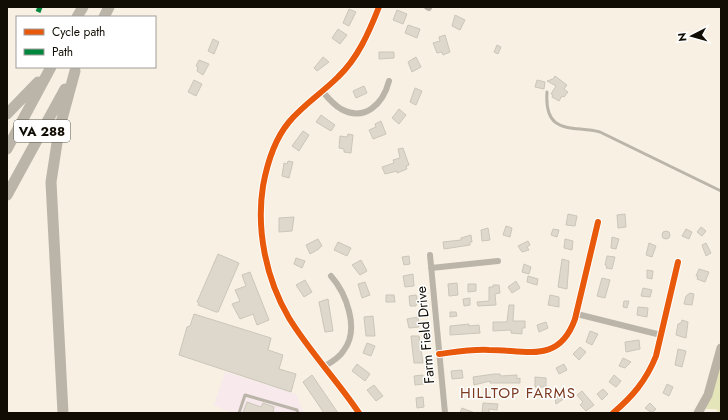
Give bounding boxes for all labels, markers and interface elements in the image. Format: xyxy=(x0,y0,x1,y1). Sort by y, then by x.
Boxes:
legend xyxy=(16,16,156,68)
north arrow xyxy=(672,16,712,56)
text: Cycle path xyxy=(52,23,105,41)
text: N xyxy=(674,32,690,42)
text: Path xyxy=(52,43,73,61)
road number: VA 288 xyxy=(14,120,70,142)
street label: Farm Field Drive xyxy=(411,286,439,384)
district label: HILLTOP FARMS xyxy=(460,382,576,404)

